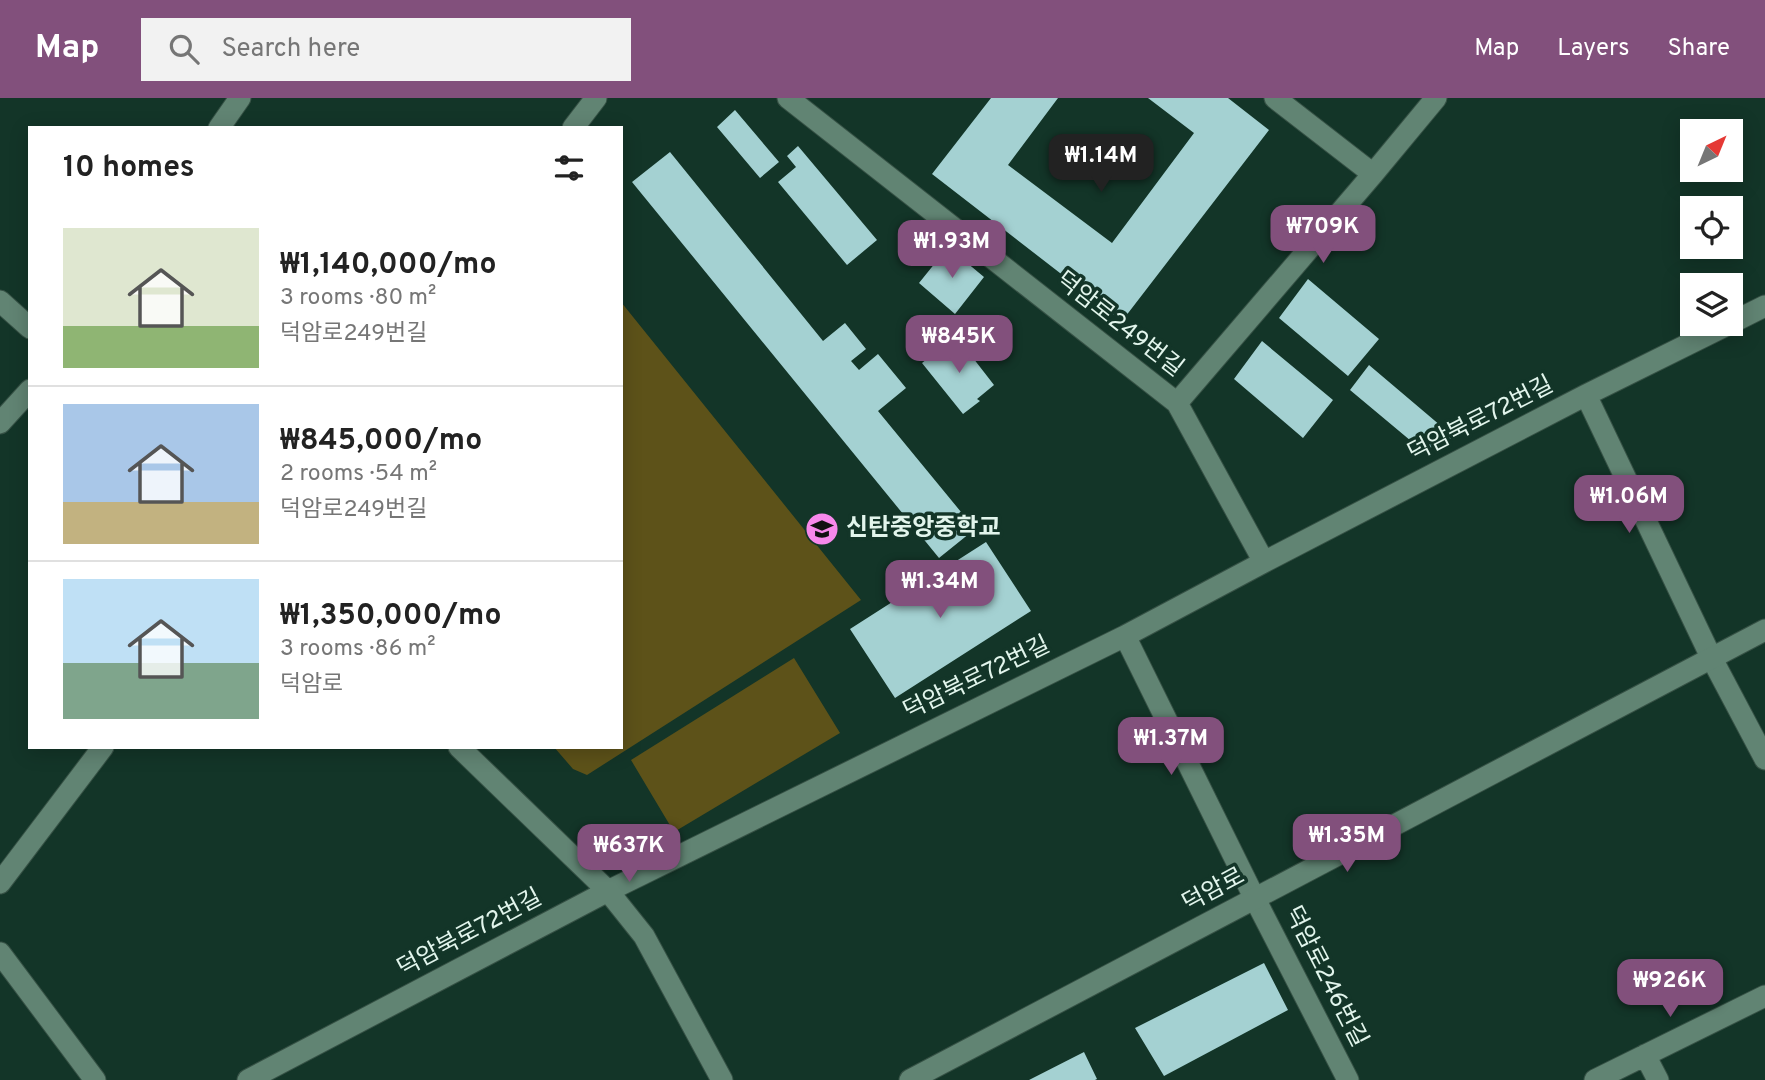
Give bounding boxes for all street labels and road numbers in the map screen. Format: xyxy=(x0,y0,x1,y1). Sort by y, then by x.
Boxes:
street label: 덕암로249번길 xyxy=(1049,266,1189,384)
street label: 덕암북로72번길 xyxy=(1403,370,1559,470)
street label: 덕암북로72번길 xyxy=(899,631,1055,727)
street label: 덕암로 xyxy=(1178,862,1250,920)
street label: 덕암북로72번길 xyxy=(393,883,547,985)
street label: 덕암로246번길 xyxy=(1277,902,1373,1052)

